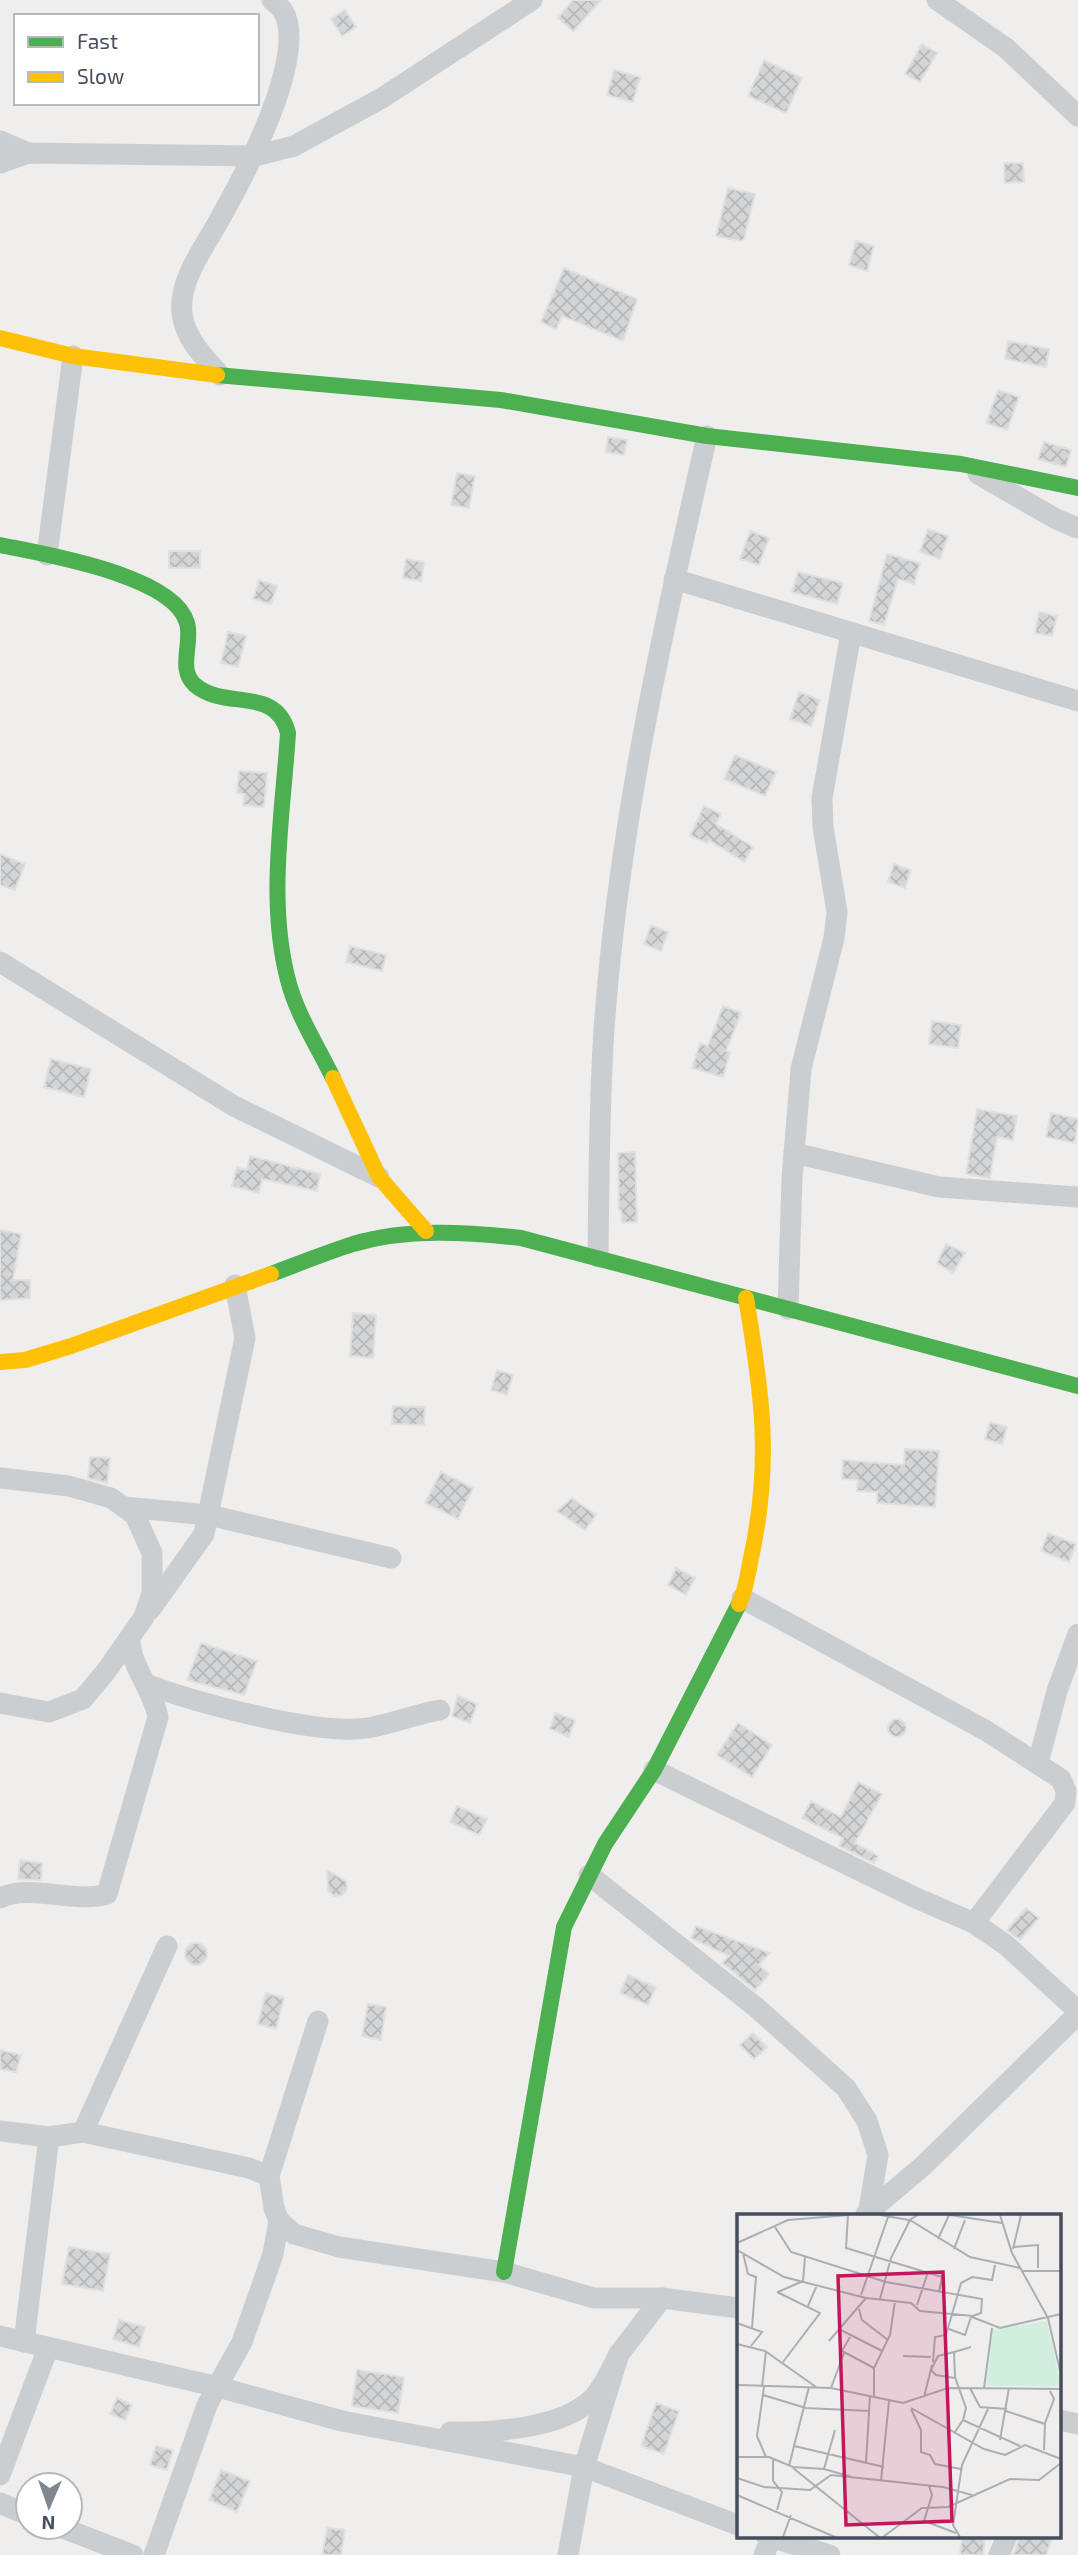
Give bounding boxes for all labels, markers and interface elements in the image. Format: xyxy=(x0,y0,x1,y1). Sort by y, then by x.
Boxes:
legend xyxy=(14,14,259,105)
text: Fast xyxy=(77,28,118,53)
text: Slow xyxy=(77,63,124,88)
inset map xyxy=(737,2214,1060,2538)
north arrow xyxy=(14,2471,84,2541)
text: N xyxy=(41,2512,56,2535)

